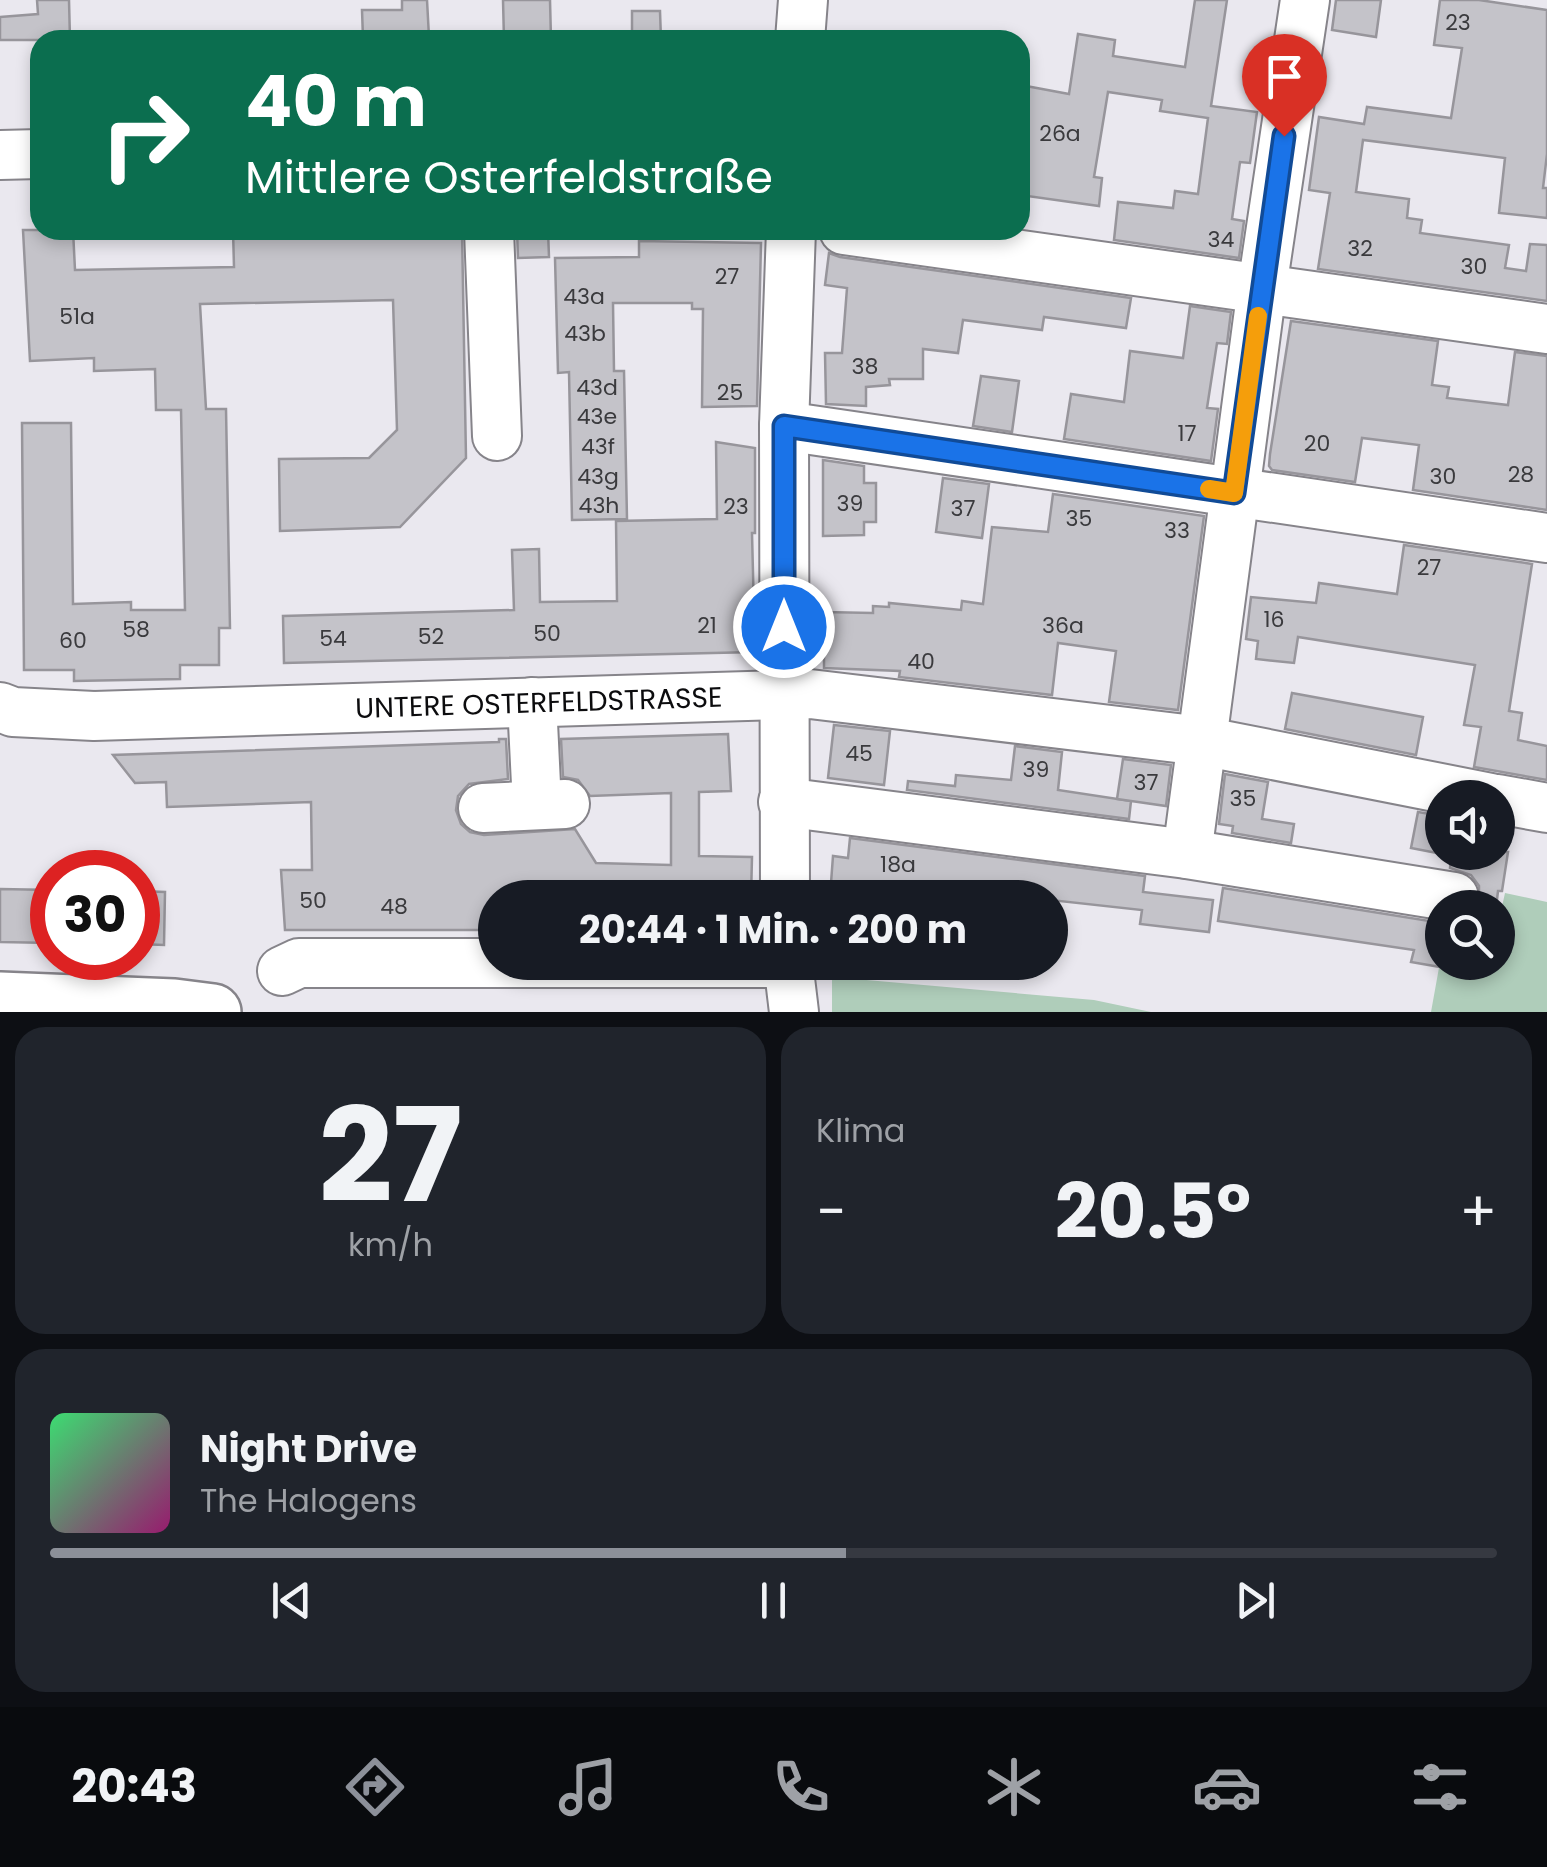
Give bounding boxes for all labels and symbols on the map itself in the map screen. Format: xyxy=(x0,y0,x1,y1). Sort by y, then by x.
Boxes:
house number: 23 xyxy=(1445,7,1471,38)
pin xyxy=(1242,34,1327,137)
house number: 26a xyxy=(1039,118,1081,149)
house number: 34 xyxy=(1208,224,1235,255)
house number: 32 xyxy=(1347,233,1373,264)
house number: 30 xyxy=(1461,251,1487,282)
house number: 27 xyxy=(715,261,739,292)
house number: 43a xyxy=(563,281,605,312)
house number: 51a xyxy=(59,301,95,332)
house number: 43b xyxy=(564,318,606,349)
house number: 38 xyxy=(852,351,878,382)
house number: 43d xyxy=(576,372,618,403)
house number: 25 xyxy=(717,377,743,408)
house number: 43e xyxy=(577,401,617,432)
house number: 17 xyxy=(1177,418,1197,449)
house number: 20 xyxy=(1304,428,1330,459)
house number: 43f xyxy=(581,431,615,462)
house number: 28 xyxy=(1508,459,1534,490)
house number: 43g xyxy=(577,461,619,492)
house number: 30 xyxy=(1430,461,1456,492)
house number: 39 xyxy=(837,488,863,519)
house number: 43h xyxy=(579,490,619,521)
house number: 23 xyxy=(723,491,749,522)
house number: 37 xyxy=(951,493,975,524)
house number: 35 xyxy=(1066,503,1092,534)
house number: 33 xyxy=(1164,515,1190,546)
house number: 27 xyxy=(1417,552,1441,583)
position arrow xyxy=(732,575,836,679)
house number: 16 xyxy=(1263,604,1285,635)
house number: 21 xyxy=(697,610,717,641)
house number: 36a xyxy=(1042,610,1084,641)
house number: 58 xyxy=(122,614,150,645)
house number: 50 xyxy=(533,618,561,649)
house number: 52 xyxy=(418,621,444,652)
house number: 54 xyxy=(319,623,347,654)
house number: 60 xyxy=(59,625,87,656)
house number: 40 xyxy=(907,646,935,677)
street label: UNTERE OSTERFELDSTRASSE xyxy=(355,677,723,727)
house number: 45 xyxy=(845,738,873,769)
house number: 39 xyxy=(1023,754,1049,785)
house number: 37 xyxy=(1134,767,1158,798)
house number: 35 xyxy=(1230,783,1256,814)
house number: 18a xyxy=(880,849,916,880)
speed limit sign: 30 xyxy=(30,850,160,980)
house number: 50 xyxy=(299,885,327,916)
house number: 48 xyxy=(380,891,408,922)

